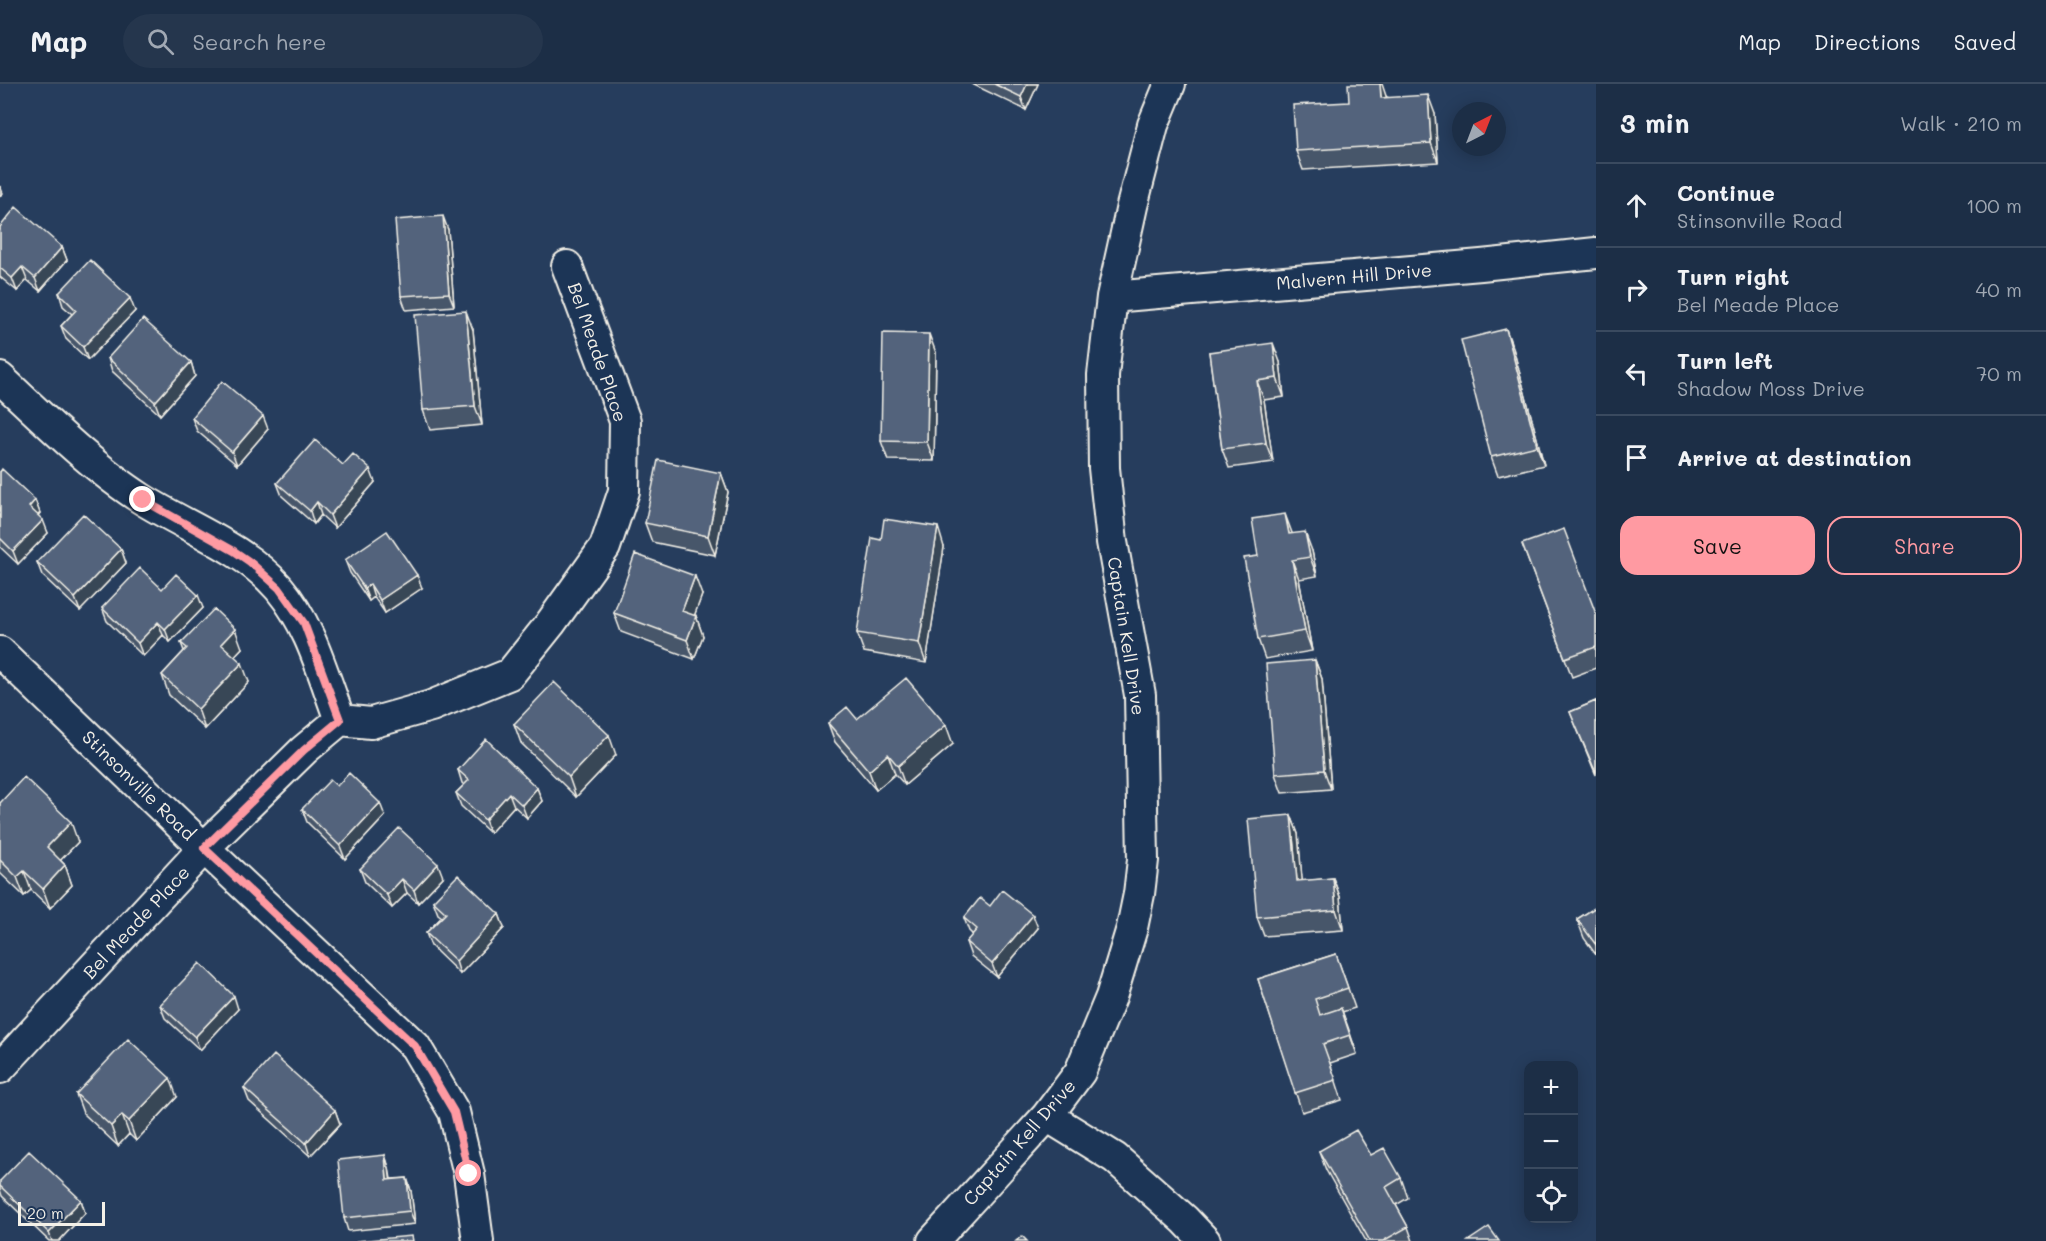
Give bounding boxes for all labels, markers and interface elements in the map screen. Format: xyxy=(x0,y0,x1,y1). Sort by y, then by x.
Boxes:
search box xyxy=(123,14,543,68)
text: Map xyxy=(30,23,87,59)
icon: search xyxy=(144,25,177,58)
text: Search here xyxy=(192,27,326,56)
text: Map xyxy=(1738,28,1781,55)
text: Directions xyxy=(1814,28,1921,55)
text: Saved xyxy=(1954,28,2016,55)
north arrow xyxy=(1452,102,1506,156)
text: 3 min xyxy=(1620,106,1689,140)
text: Walk · 210 m xyxy=(1900,110,2022,136)
text: Continue xyxy=(1677,178,1775,207)
icon: ahead xyxy=(1620,189,1653,222)
text: 100 m xyxy=(1966,192,2022,218)
text: Stinsonville Road xyxy=(1677,207,1842,233)
street label: Malvern Hill Drive xyxy=(1275,257,1433,295)
text: Turn right xyxy=(1677,262,1789,291)
icon: right xyxy=(1620,273,1653,306)
text: 40 m xyxy=(1976,276,2022,302)
street label: Bel Meade Place xyxy=(563,279,633,425)
text: Bel Meade Place xyxy=(1677,291,1839,317)
text: Turn left xyxy=(1677,346,1773,375)
icon: left xyxy=(1620,357,1653,390)
text: 70 m xyxy=(1976,360,2022,386)
text: Shadow Moss Drive xyxy=(1677,375,1865,401)
icon: arrive xyxy=(1620,441,1653,474)
text: Arrive at destination xyxy=(1677,443,1912,472)
route end xyxy=(129,486,155,512)
button: Save xyxy=(1620,516,1815,575)
button: Share xyxy=(1827,516,2022,575)
street label: Captain Kell Drive xyxy=(1103,555,1151,717)
street label: Stinsonville Road xyxy=(77,725,201,845)
street label: Bel Meade Place xyxy=(77,860,195,984)
map controls xyxy=(1524,1061,1578,1223)
button: + xyxy=(1524,1061,1578,1115)
street label: Captain Kell Drive xyxy=(957,1074,1081,1210)
button: − xyxy=(1524,1115,1578,1169)
route start xyxy=(455,1160,481,1186)
button: locate xyxy=(1524,1169,1578,1223)
scale bar xyxy=(18,1199,105,1226)
text: 20 m xyxy=(27,1202,64,1223)

